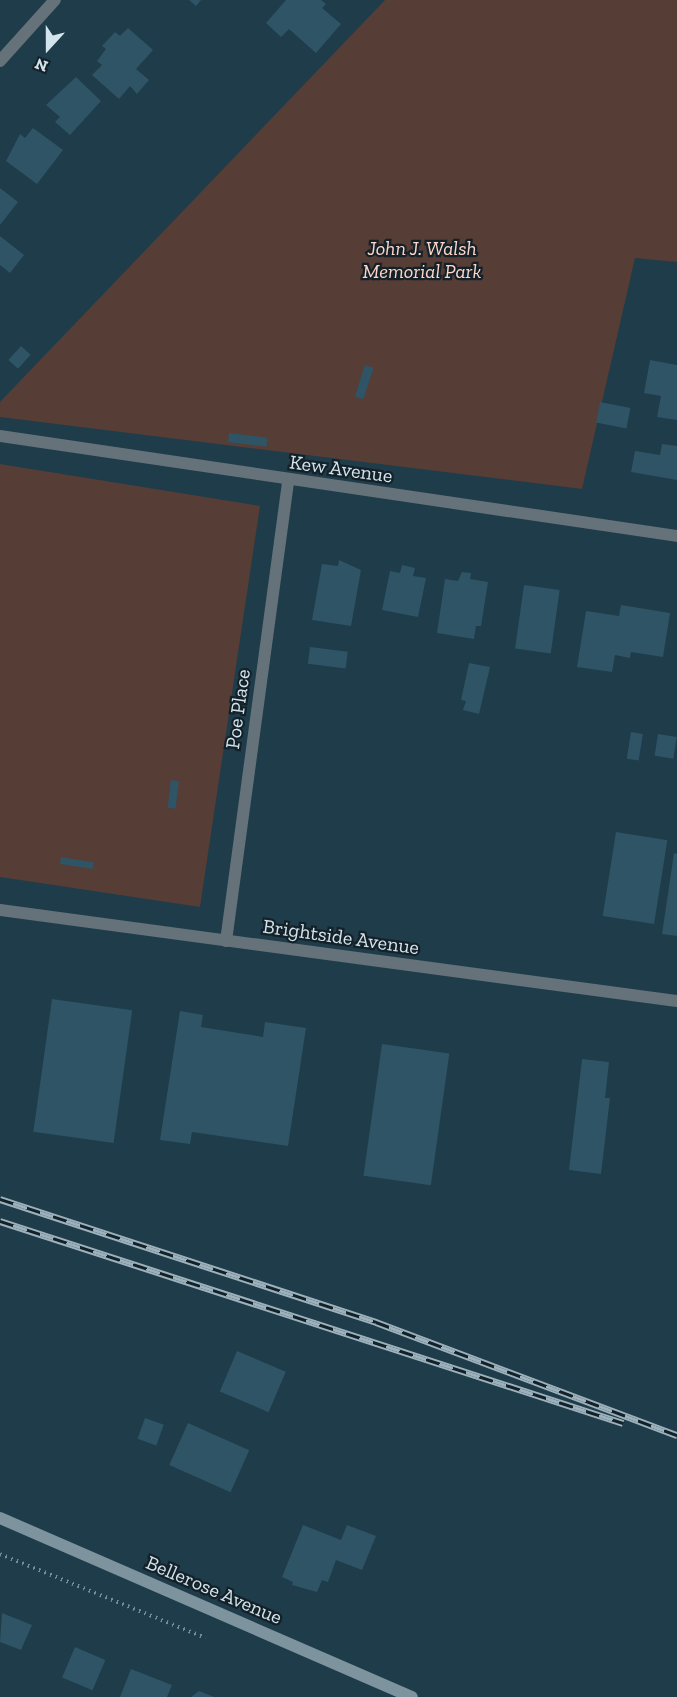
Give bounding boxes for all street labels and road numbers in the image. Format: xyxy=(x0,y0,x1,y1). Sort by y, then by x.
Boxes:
street label: Kew Avenue xyxy=(287,450,395,488)
street label: Poe Place xyxy=(221,668,255,750)
street label: Brightside Avenue xyxy=(261,914,421,960)
street label: Bellerose Avenue xyxy=(142,1550,286,1630)

